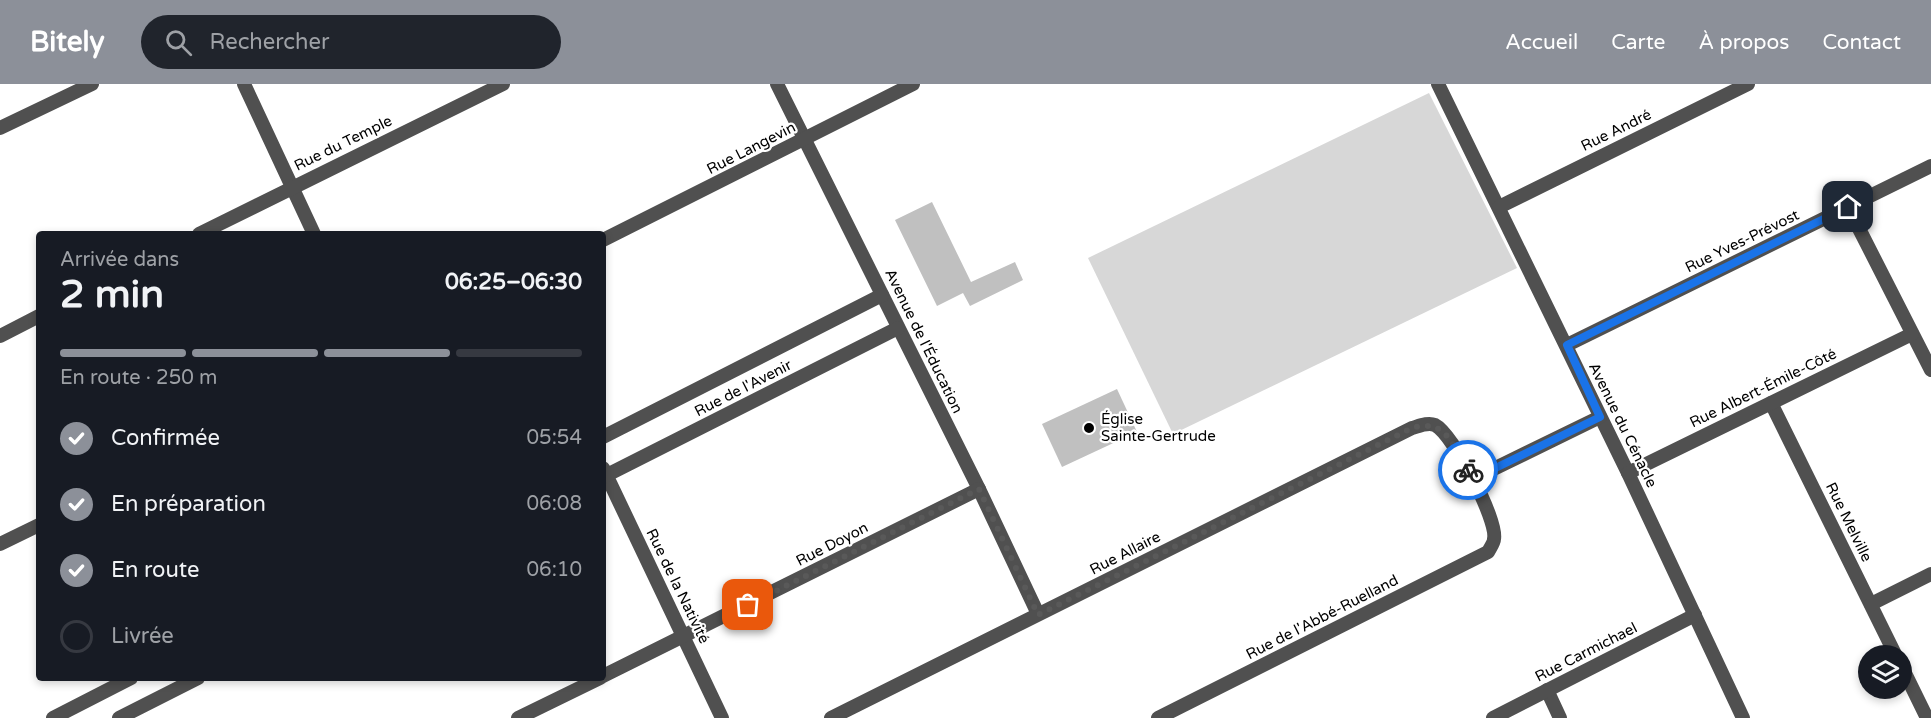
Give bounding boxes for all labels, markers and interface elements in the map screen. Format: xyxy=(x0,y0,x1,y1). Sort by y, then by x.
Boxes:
search box xyxy=(141,15,561,69)
text: Bitely xyxy=(30,25,105,59)
icon: search xyxy=(162,26,195,59)
text: Rechercher xyxy=(210,29,329,55)
text: Accueil xyxy=(1505,30,1578,55)
text: Carte xyxy=(1611,30,1665,55)
text: À propos xyxy=(1698,30,1789,55)
text: Contact xyxy=(1822,30,1901,55)
street label: Rue André xyxy=(1578,105,1654,155)
street label: Rue du Temple xyxy=(291,111,395,175)
street label: Rue Langevin xyxy=(704,118,798,178)
pin xyxy=(1822,181,1873,232)
icon: home xyxy=(1831,190,1864,223)
street label: Rue Yves-Prévost xyxy=(1682,205,1802,276)
text: Arrivée dans xyxy=(60,248,179,272)
street label: Avenue de l'Éducation xyxy=(881,266,967,416)
text: 06:25–06:30 xyxy=(445,269,582,295)
text: 2 min xyxy=(60,271,164,318)
street label: Rue Albert-Émile-Côté xyxy=(1687,345,1839,431)
street label: Rue de l'Avenir xyxy=(691,356,795,420)
street label: Avenue du Cénacle xyxy=(1585,360,1661,490)
text: En route · 250 m xyxy=(60,366,217,390)
place label: Église Sainte-Gertrude xyxy=(1101,410,1216,445)
marker: Église Sainte-Gertrude xyxy=(1082,421,1096,435)
icon: check xyxy=(60,422,93,455)
text: Confirmée xyxy=(111,425,220,451)
text: 05:54 xyxy=(527,426,582,450)
courier xyxy=(1438,440,1498,500)
icon: bike xyxy=(1452,454,1485,487)
street label: Rue Melville xyxy=(1822,479,1876,565)
icon: check xyxy=(60,488,93,521)
text: En préparation xyxy=(111,491,266,517)
text: 06:08 xyxy=(527,492,582,516)
street label: Rue Doyon xyxy=(793,518,871,570)
street label: Rue de la Nativité xyxy=(642,526,714,646)
street label: Rue Allaire xyxy=(1087,528,1163,578)
icon: check xyxy=(60,554,93,587)
text: En route xyxy=(111,557,200,583)
text: 06:10 xyxy=(527,558,582,582)
street label: Rue de l'Abbé-Ruelland xyxy=(1243,571,1401,663)
pin xyxy=(722,579,773,630)
icon: bag xyxy=(731,588,764,621)
street label: Rue Carmichael xyxy=(1532,619,1640,685)
text: Livrée xyxy=(111,623,174,649)
map controls xyxy=(1858,645,1912,699)
button: layers xyxy=(1858,645,1912,699)

